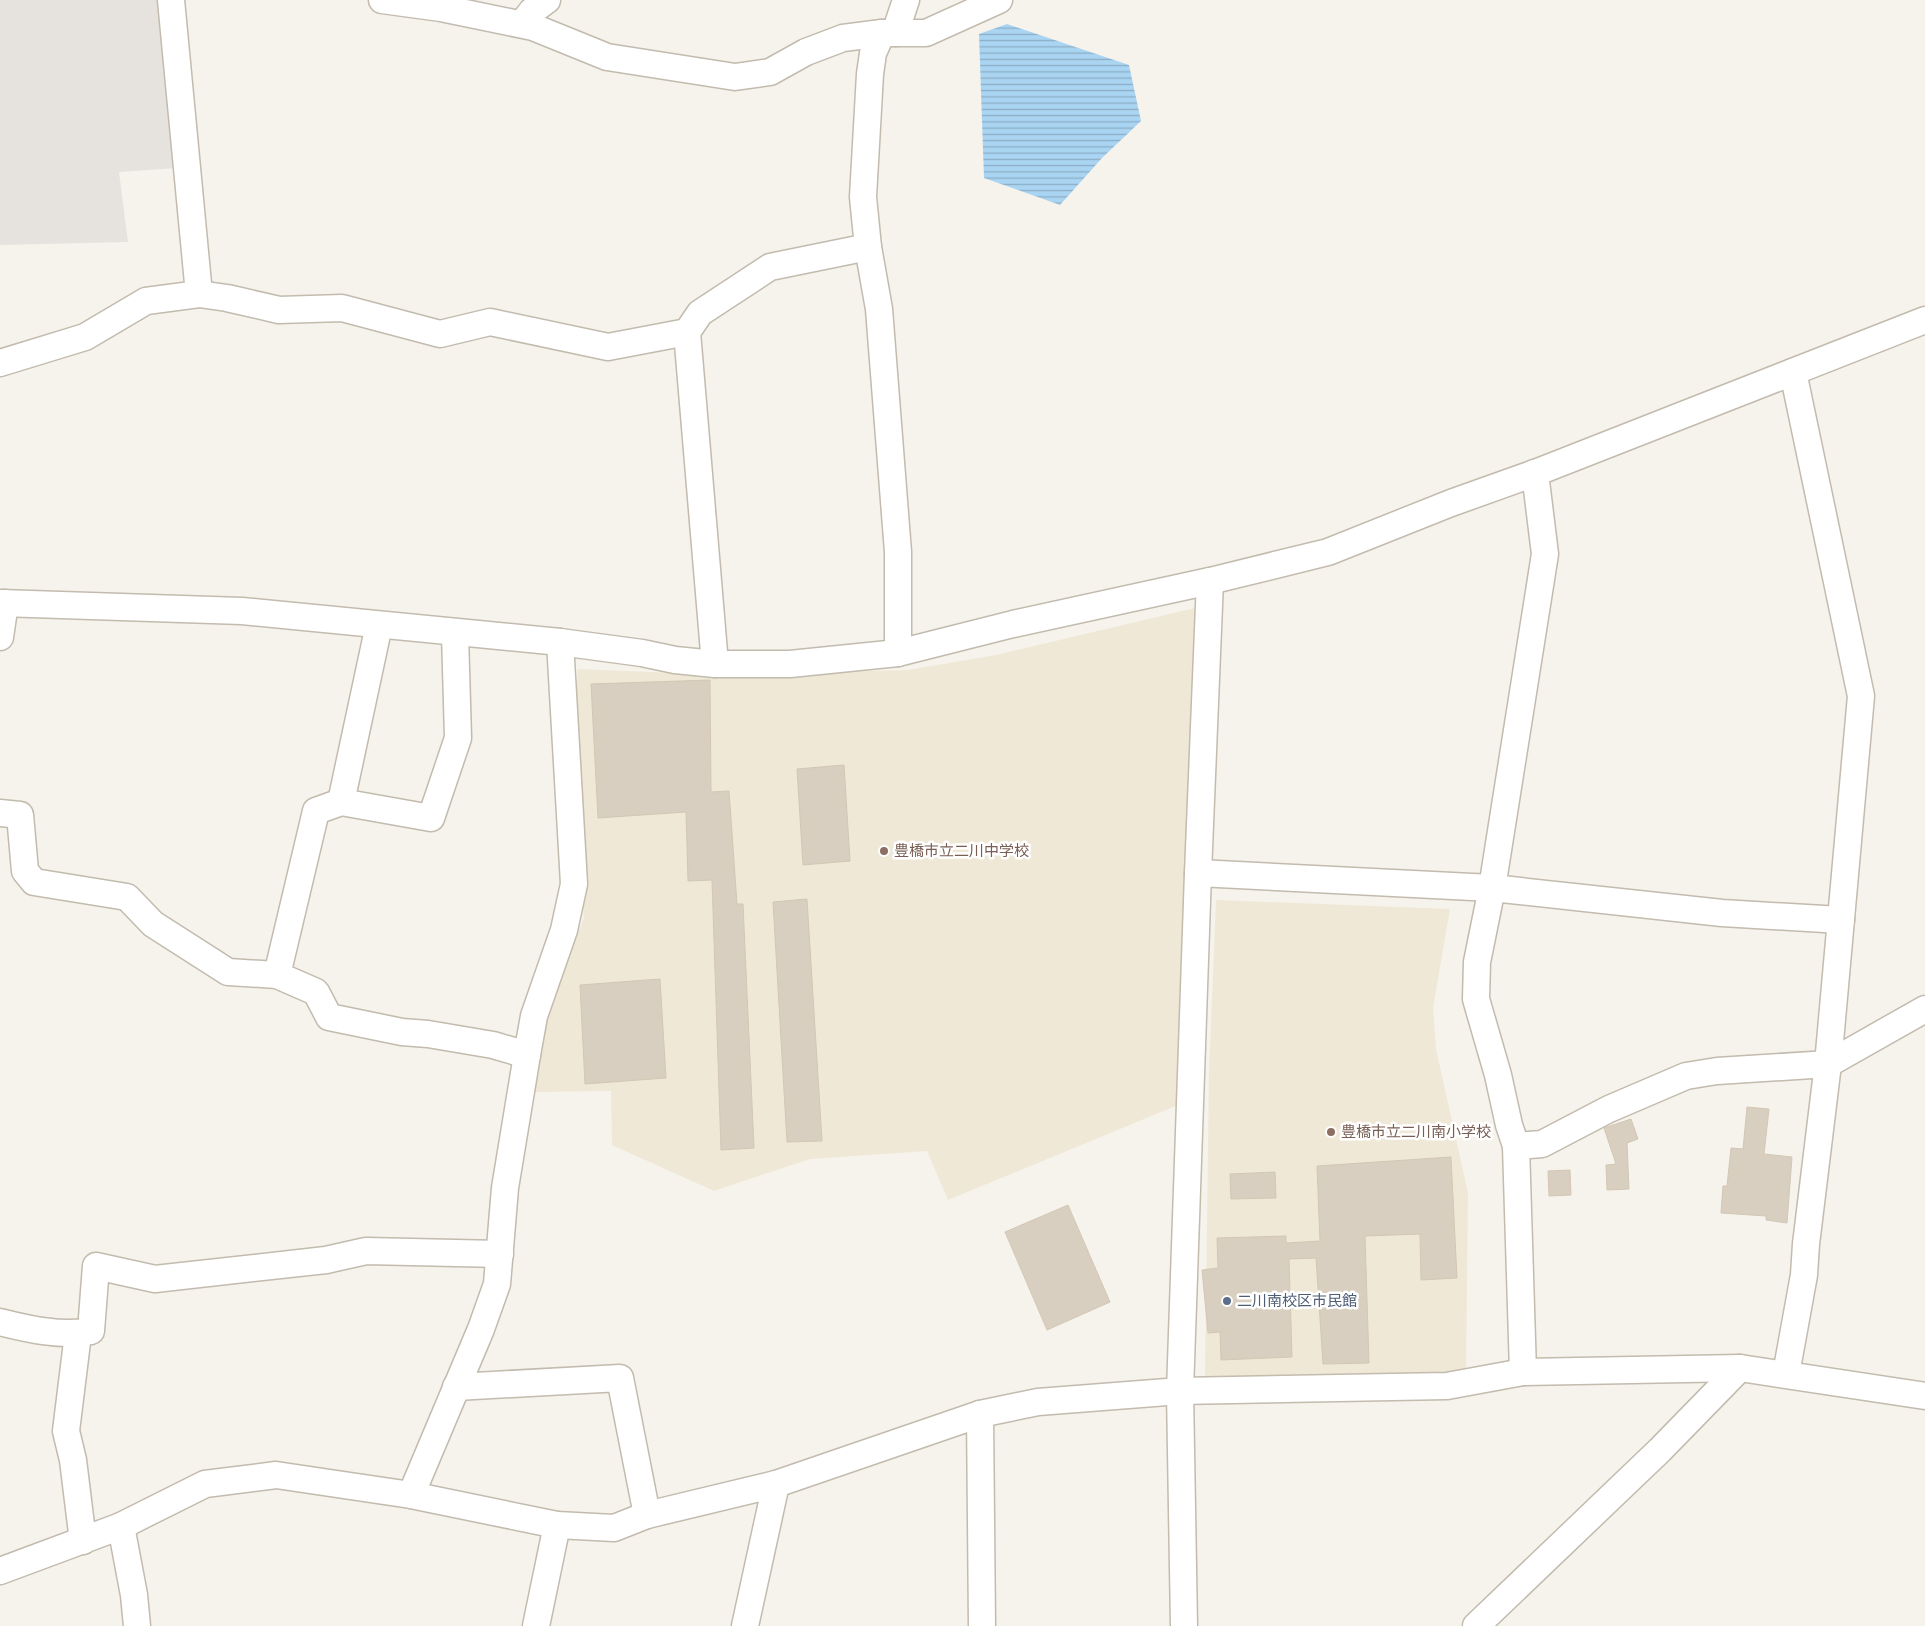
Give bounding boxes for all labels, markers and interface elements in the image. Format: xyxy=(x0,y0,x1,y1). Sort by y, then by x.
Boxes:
place label: 豊橋市立二川中学校 xyxy=(894,842,1029,860)
marker: 豊橋市立二川中学校 xyxy=(878,845,890,857)
place label: 豊橋市立二川南小学校 xyxy=(1341,1123,1491,1141)
marker: 豊橋市立二川南小学校 xyxy=(1325,1126,1337,1138)
place label: 二川南校区市民館 xyxy=(1237,1292,1357,1310)
marker: 二川南校区市民館 xyxy=(1221,1295,1233,1307)

